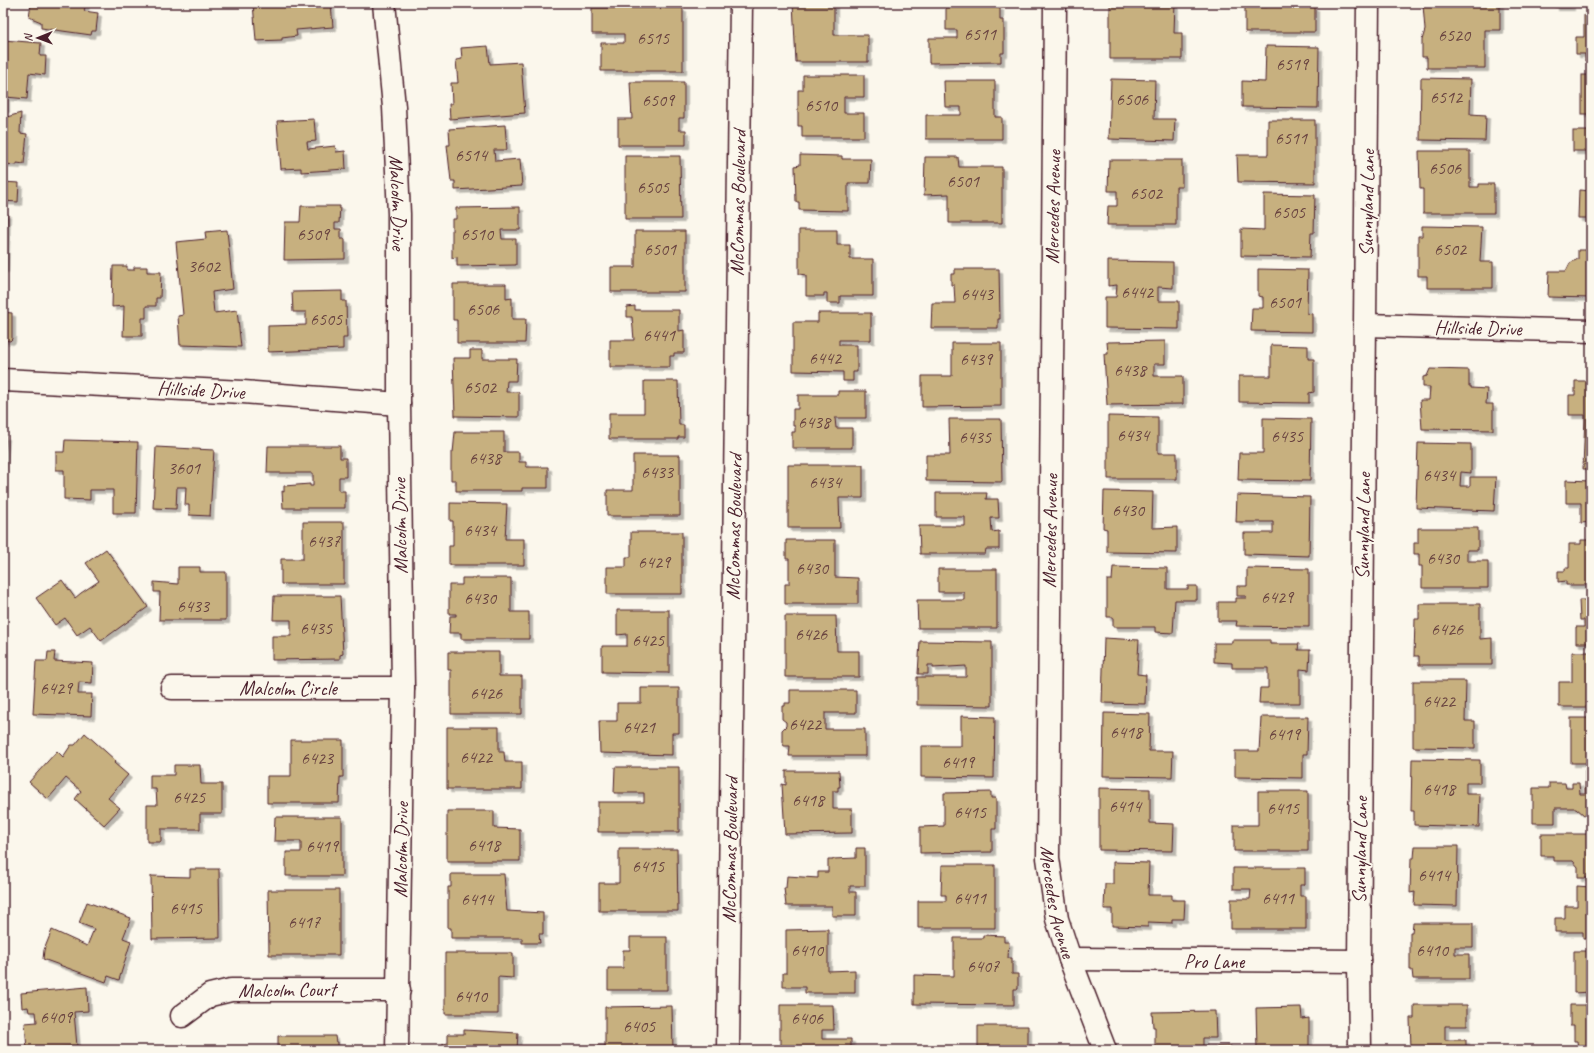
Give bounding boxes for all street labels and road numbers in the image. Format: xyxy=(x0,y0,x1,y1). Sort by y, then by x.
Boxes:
street label: McCommas Boulevard xyxy=(724,127,752,276)
street label: Mercedes Avenue xyxy=(1040,148,1067,264)
street label: Sunnyland Lane xyxy=(1354,148,1380,257)
street label: Malcolm Drive xyxy=(384,154,412,252)
street label: Hillside Drive xyxy=(1434,315,1523,341)
street label: Hillside Drive xyxy=(157,375,247,405)
street label: McCommas Boulevard xyxy=(720,451,748,600)
street label: Sunnyland Lane xyxy=(1350,471,1376,580)
street label: Mercedes Avenue xyxy=(1037,472,1064,588)
street label: Malcolm Drive xyxy=(387,476,413,574)
street label: Malcolm Circle xyxy=(239,676,338,701)
street label: McCommas Boulevard xyxy=(716,774,744,923)
street label: Sunnyland Lane xyxy=(1347,795,1373,904)
street label: Malcolm Drive xyxy=(388,800,414,898)
street label: Mercedes Avenue xyxy=(1035,846,1082,963)
street label: Pro Lane xyxy=(1184,949,1246,974)
street label: Malcolm Court xyxy=(238,977,339,1003)

